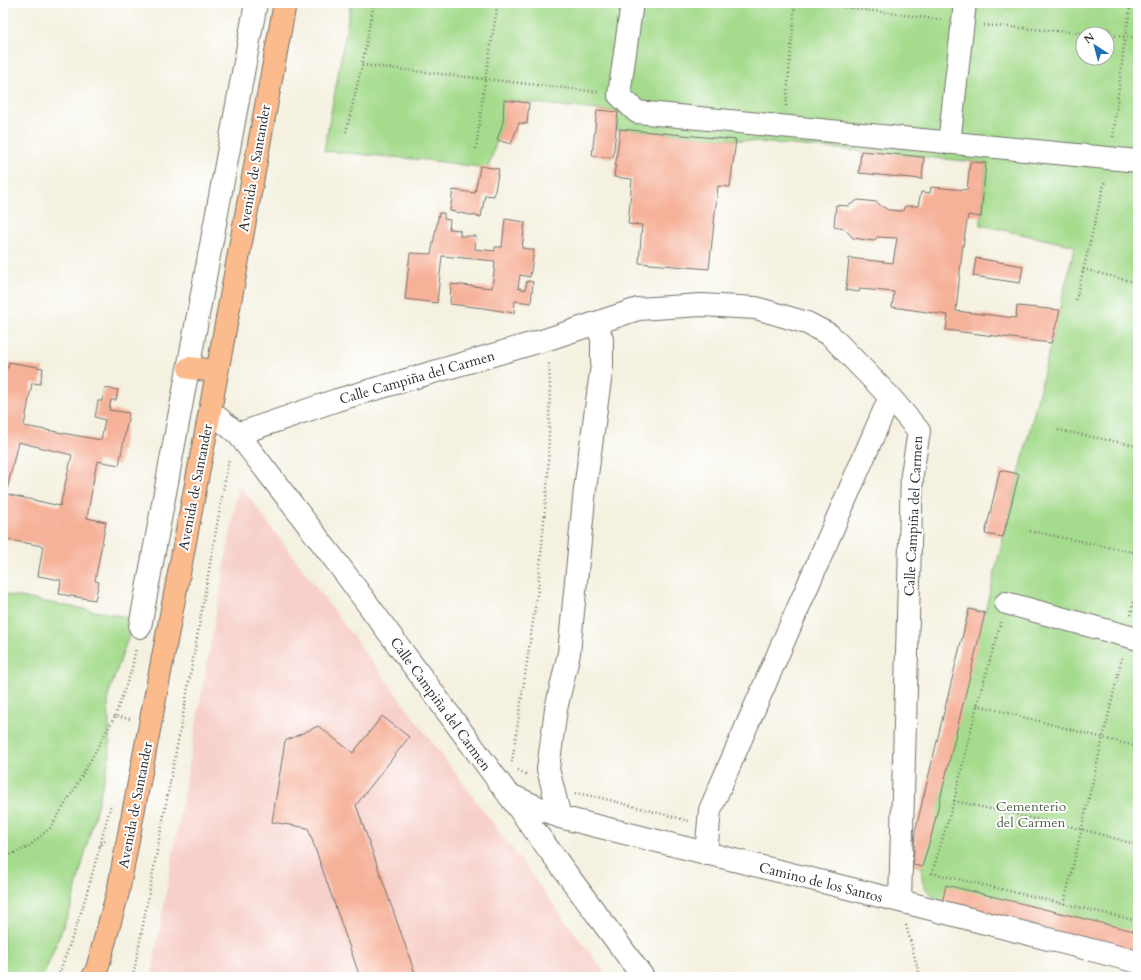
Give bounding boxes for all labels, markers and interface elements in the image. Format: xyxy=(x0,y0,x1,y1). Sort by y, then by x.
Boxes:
north arrow xyxy=(1075,26,1115,66)
text: N xyxy=(1081,29,1098,47)
street label: Avenida de Santander xyxy=(234,102,275,233)
street label: Calle Campiña del Carmen xyxy=(337,346,497,409)
street label: Avenida de Santander xyxy=(174,421,217,552)
street label: Calle Campiña del Carmen xyxy=(900,435,927,597)
street label: Calle Campiña del Carmen xyxy=(386,634,496,775)
street label: Avenida de Santander xyxy=(114,739,157,870)
park label: Cementerio del Carmen xyxy=(996,797,1067,832)
street label: Camino de los Santos xyxy=(757,858,885,907)

